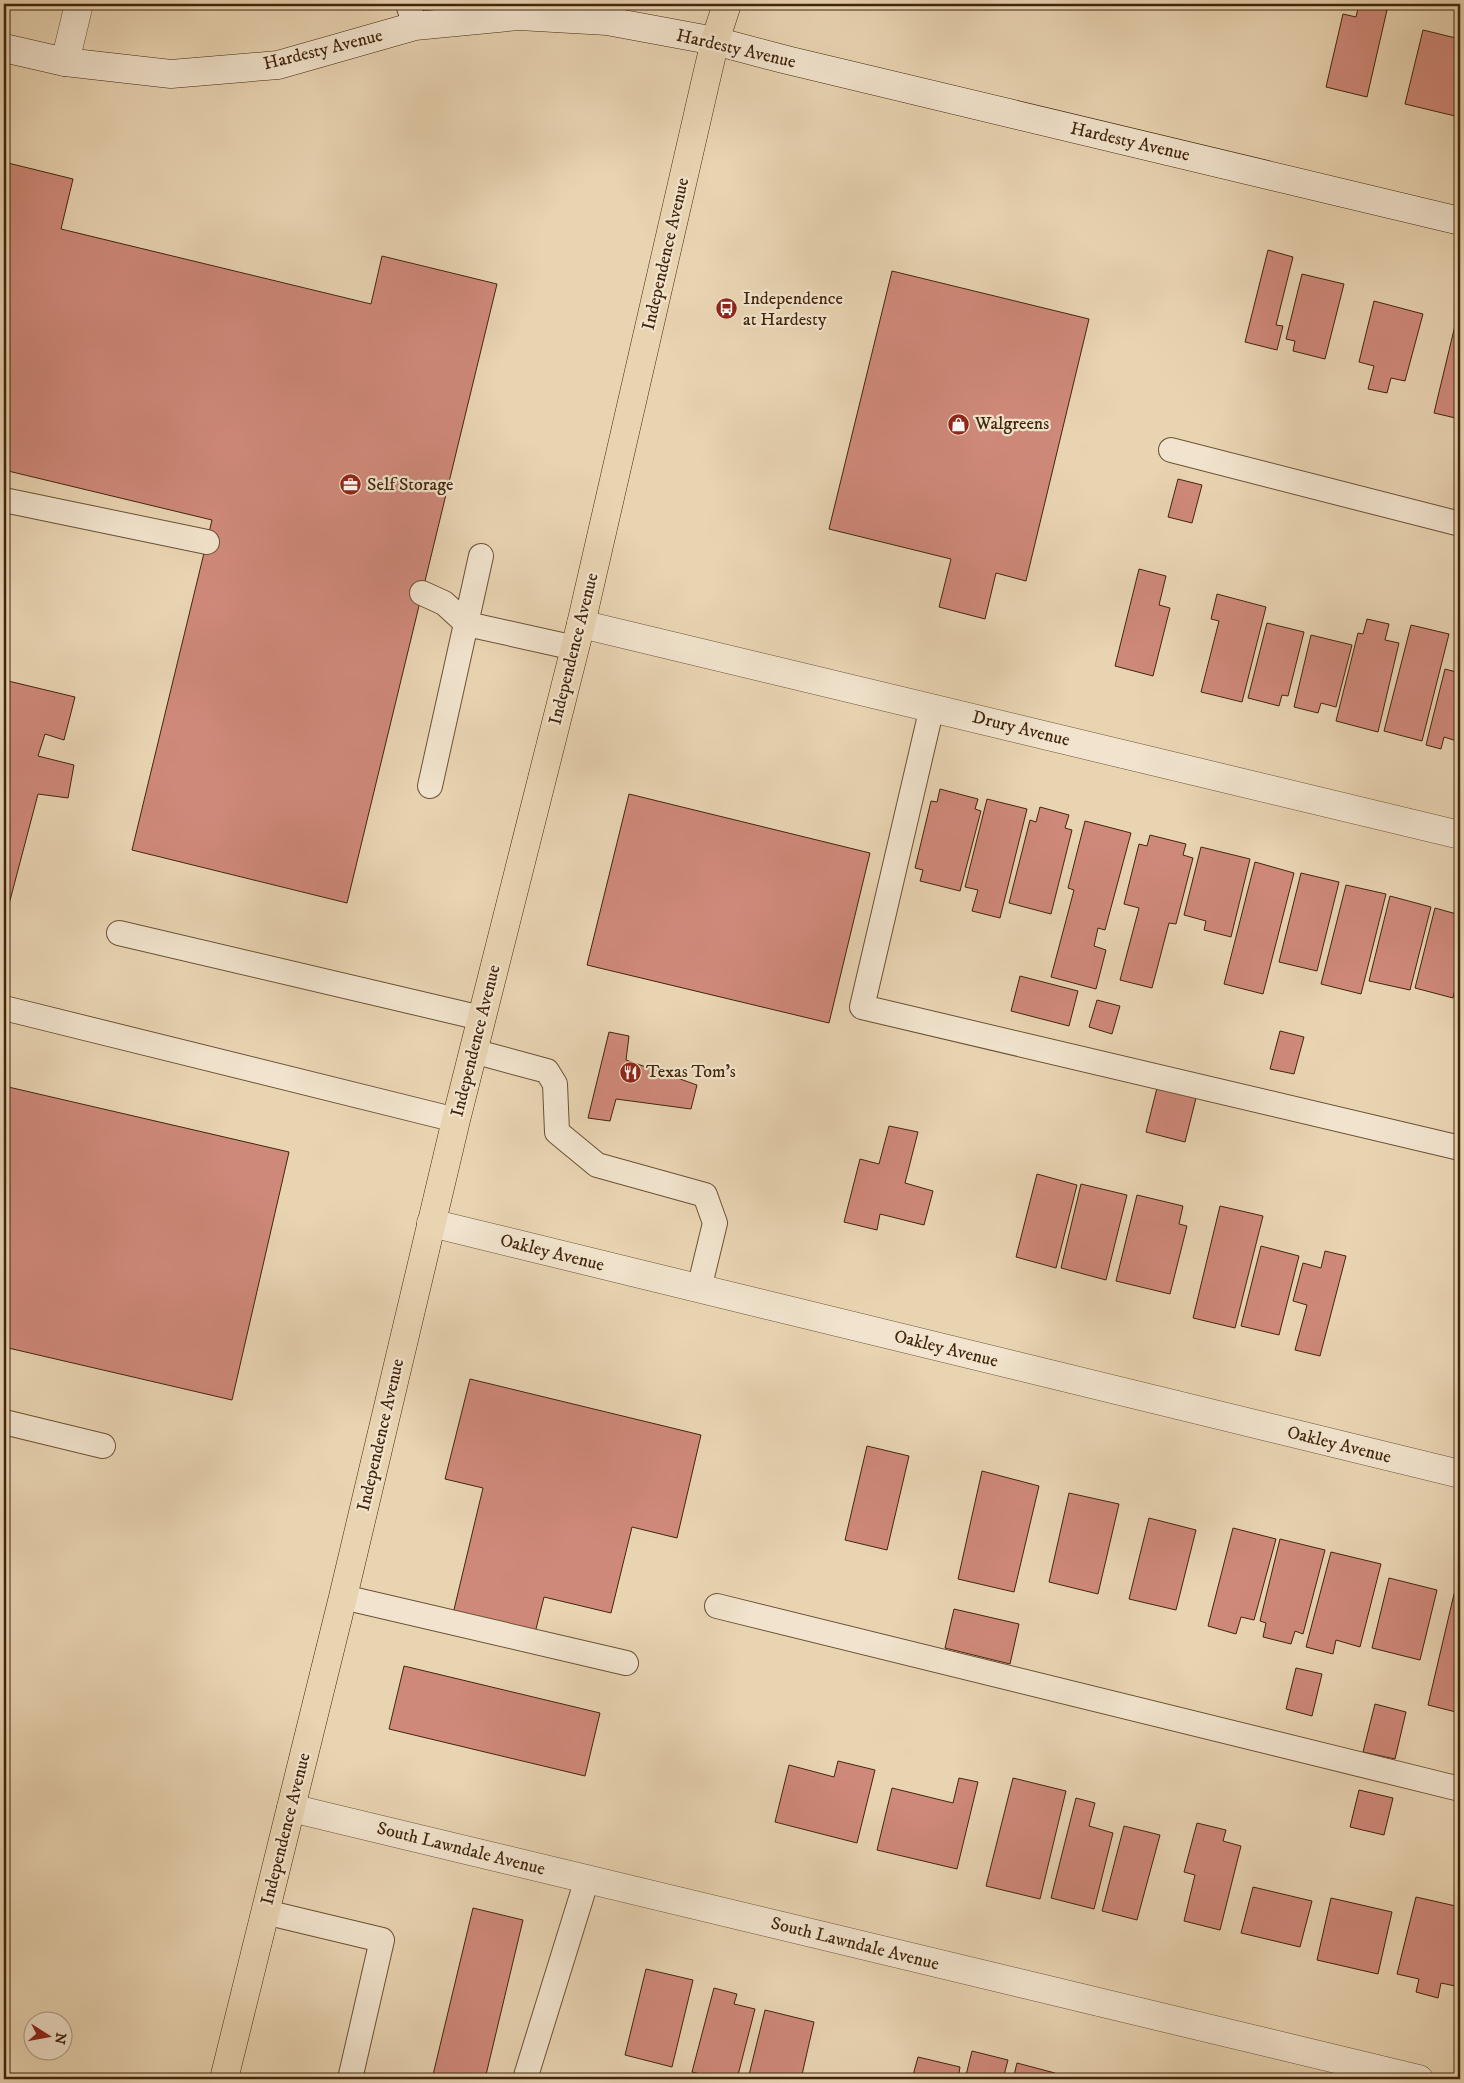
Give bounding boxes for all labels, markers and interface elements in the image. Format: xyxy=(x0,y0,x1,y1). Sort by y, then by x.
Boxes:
street label: Hardesty Avenue xyxy=(261,25,385,75)
street label: Hardesty Avenue xyxy=(674,25,798,73)
street label: Hardesty Avenue xyxy=(1068,118,1192,166)
street label: Independence Avenue xyxy=(638,176,694,332)
place label: Independence at Hardesty xyxy=(743,288,843,331)
bus stop icon: Independence at Hardesty xyxy=(715,297,739,321)
shop icon: Walgreens xyxy=(947,412,971,436)
place label: Walgreens xyxy=(974,413,1049,435)
office icon: Self Storage xyxy=(339,473,363,497)
place label: Self Storage xyxy=(367,474,453,496)
street label: Independence Avenue xyxy=(544,571,604,727)
street label: Drury Avenue xyxy=(970,706,1072,752)
street label: Independence Avenue xyxy=(446,963,506,1119)
restaurant icon: Texas Tom's xyxy=(618,1060,642,1084)
place label: Texas Tom's xyxy=(646,1061,736,1083)
street label: Oakley Avenue xyxy=(498,1229,606,1277)
street label: Oakley Avenue xyxy=(892,1325,1000,1373)
street label: Independence Avenue xyxy=(353,1357,409,1513)
street label: Oakley Avenue xyxy=(1285,1421,1393,1469)
street label: Independence Avenue xyxy=(256,1751,316,1907)
street label: South Lawndale Avenue xyxy=(375,1817,547,1881)
street label: South Lawndale Avenue xyxy=(769,1912,941,1976)
north arrow xyxy=(22,2010,72,2060)
text: N xyxy=(50,2031,70,2046)

